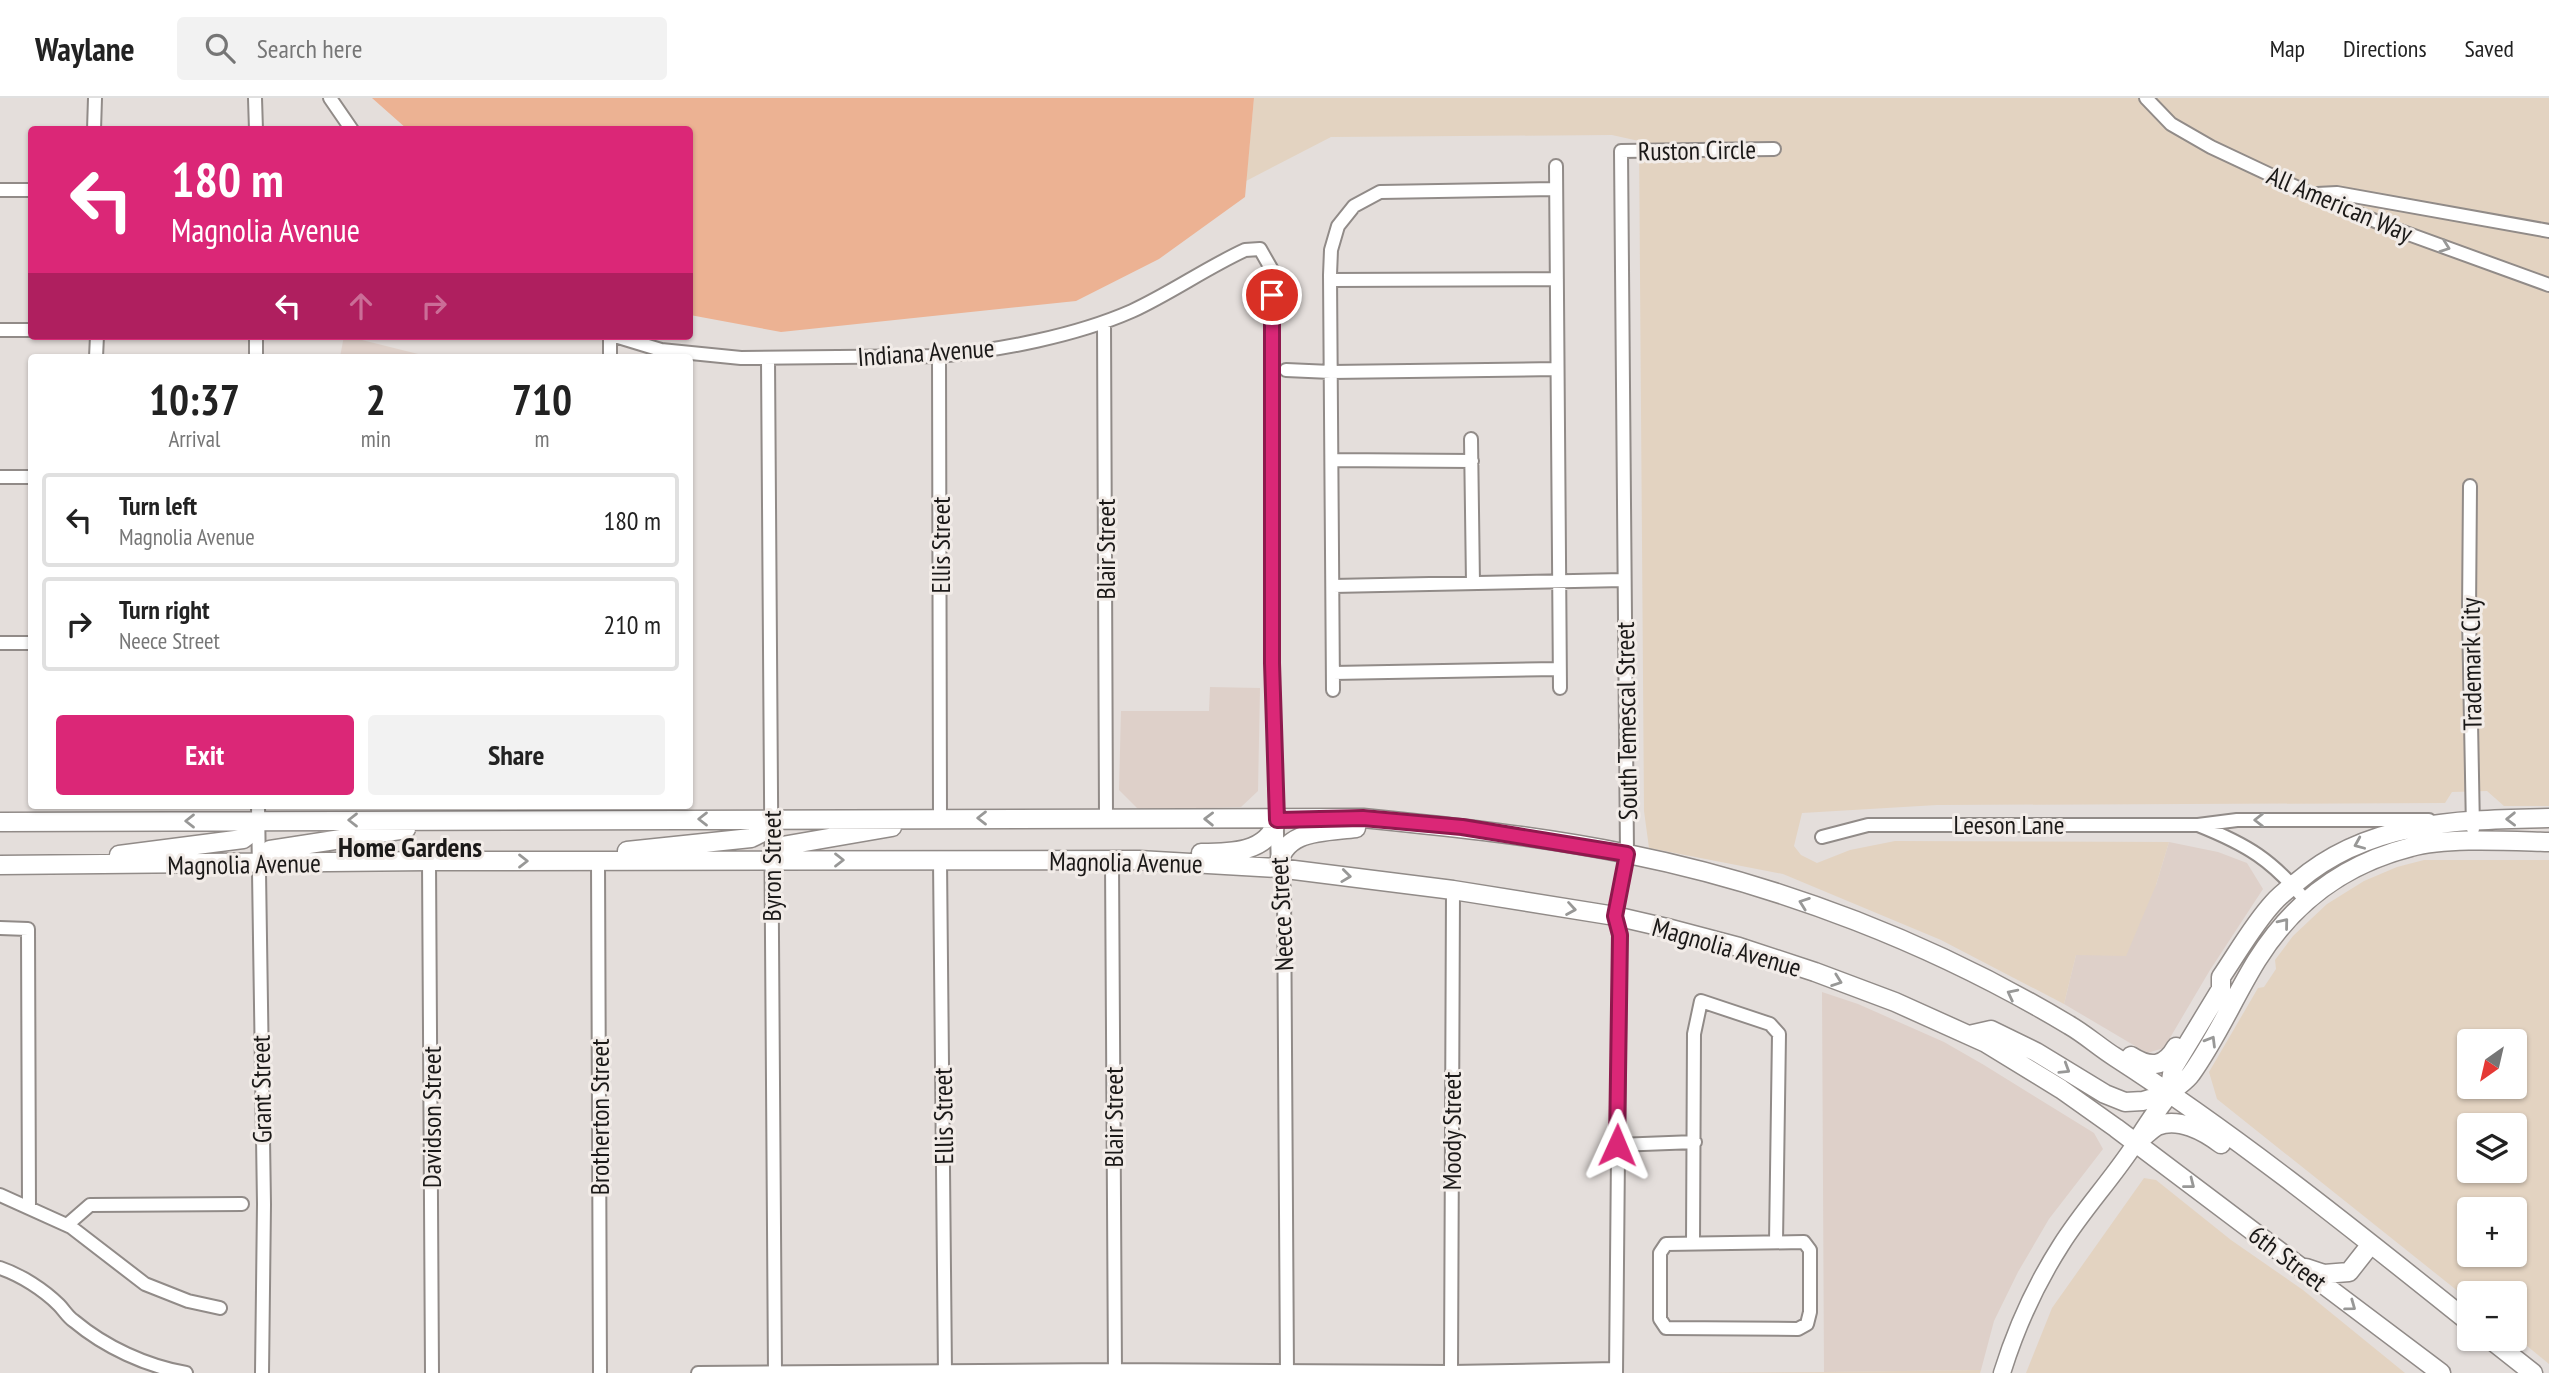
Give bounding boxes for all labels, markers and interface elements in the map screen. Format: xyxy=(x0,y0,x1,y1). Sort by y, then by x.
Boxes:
search box xyxy=(177,17,667,80)
text: Waylane xyxy=(35,27,135,70)
icon: search xyxy=(201,29,239,67)
text: Search here xyxy=(257,32,362,65)
text: Map xyxy=(2270,33,2305,64)
text: Directions xyxy=(2343,33,2427,64)
text: Saved xyxy=(2465,33,2514,64)
street label: Ruston Circle xyxy=(1638,132,1756,168)
text: 180 m xyxy=(171,147,284,211)
icon: left xyxy=(56,154,147,245)
street label: All American Way xyxy=(2262,159,2418,250)
text: Magnolia Avenue xyxy=(171,209,360,251)
one-way arrow xyxy=(2438,239,2450,253)
pin xyxy=(1242,265,1302,325)
icon: arrive xyxy=(1253,276,1291,314)
icon: left xyxy=(269,287,307,325)
icon: ahead xyxy=(342,287,380,325)
icon: right xyxy=(415,287,453,325)
street label: Indiana Avenue xyxy=(856,331,996,373)
text: 10:37 xyxy=(149,372,240,427)
text: 2 xyxy=(366,372,386,427)
text: 710 xyxy=(512,372,572,427)
text: Arrival xyxy=(168,424,220,453)
text: min xyxy=(361,424,391,453)
text: m xyxy=(534,424,549,453)
text: Turn left xyxy=(119,489,197,522)
street label: Ellis Street xyxy=(924,496,957,594)
street label: Blair Street xyxy=(1089,499,1122,599)
icon: left xyxy=(60,501,98,539)
text: 180 m xyxy=(603,504,661,537)
text: Magnolia Avenue xyxy=(119,522,255,551)
text: Turn right xyxy=(119,593,210,626)
street label: Trademark City xyxy=(2453,597,2489,731)
icon: right xyxy=(60,605,98,643)
text: 210 m xyxy=(603,608,661,641)
street label: South Temescal Street xyxy=(1608,622,1644,820)
text: Neece Street xyxy=(119,626,220,655)
button: Exit xyxy=(56,715,354,795)
button: Share xyxy=(368,715,665,795)
street label: Leeson Lane xyxy=(1954,808,2064,841)
street label: Byron Street xyxy=(755,810,788,922)
one-way arrow xyxy=(976,810,986,826)
one-way arrow xyxy=(697,811,708,827)
one-way arrow xyxy=(1203,811,1214,827)
one-way arrow xyxy=(2505,811,2516,826)
one-way arrow xyxy=(347,812,358,828)
one-way arrow xyxy=(2253,812,2264,827)
one-way arrow xyxy=(184,813,195,829)
district label: Home Gardens xyxy=(338,828,482,865)
one-way arrow xyxy=(2353,836,2366,850)
street label: Magnolia Avenue xyxy=(1049,844,1203,880)
street label: Magnolia Avenue xyxy=(167,846,321,882)
one-way arrow xyxy=(834,852,844,868)
one-way arrow xyxy=(518,853,528,869)
street label: Neece Street xyxy=(1262,856,1300,972)
one-way arrow xyxy=(1340,869,1351,884)
one-way arrow xyxy=(1798,897,1810,911)
one-way arrow xyxy=(1565,901,1577,916)
street label: Magnolia Avenue xyxy=(1649,910,1805,984)
one-way arrow xyxy=(2275,919,2288,931)
one-way arrow xyxy=(1831,973,1843,987)
one-way arrow xyxy=(2007,988,2019,1002)
north arrow xyxy=(2457,1029,2527,1099)
map controls xyxy=(2457,1029,2527,1351)
street label: Grant Street xyxy=(244,1035,278,1143)
one-way arrow xyxy=(2203,1035,2216,1048)
street label: Brotherton Street xyxy=(583,1039,616,1195)
street label: Davidson Street xyxy=(415,1046,448,1188)
one-way arrow xyxy=(2057,1061,2070,1074)
street label: Ellis Street xyxy=(926,1067,960,1165)
street label: Blair Street xyxy=(1097,1067,1130,1167)
street label: Moody Street xyxy=(1435,1072,1468,1190)
position arrow xyxy=(1580,1108,1654,1182)
button: layers xyxy=(2457,1113,2527,1183)
one-way arrow xyxy=(2182,1175,2194,1188)
button: + xyxy=(2457,1197,2527,1267)
street label: 6th Street xyxy=(2242,1218,2334,1298)
button: − xyxy=(2457,1281,2527,1351)
one-way arrow xyxy=(2343,1297,2356,1310)

